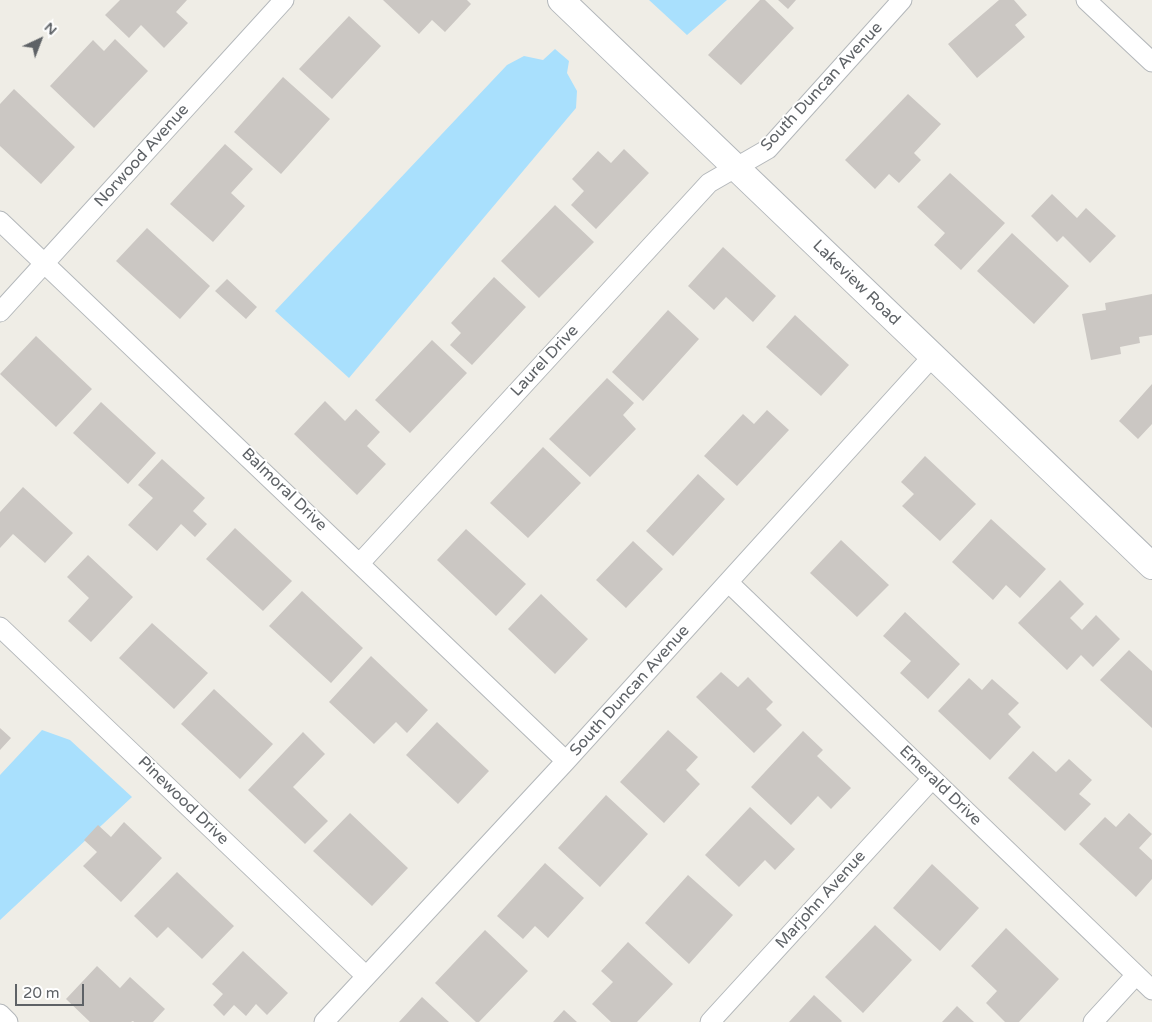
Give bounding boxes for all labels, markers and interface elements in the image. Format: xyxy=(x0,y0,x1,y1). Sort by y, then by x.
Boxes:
north arrow xyxy=(15,15,65,65)
text: N xyxy=(41,19,60,39)
street label: South Duncan Avenue xyxy=(757,19,887,155)
street label: Norwood Avenue xyxy=(91,101,193,211)
street label: Lakeview Road xyxy=(808,236,904,330)
street label: Laurel Drive xyxy=(507,321,583,401)
street label: Balmoral Drive xyxy=(237,444,331,536)
street label: South Duncan Avenue xyxy=(566,622,694,760)
street label: Emerald Drive xyxy=(895,742,985,830)
street label: Pinewood Drive xyxy=(134,753,232,849)
street label: Marjohn Avenue xyxy=(772,847,870,953)
scale bar xyxy=(18,974,86,1006)
text: 20 m xyxy=(23,984,60,1002)

